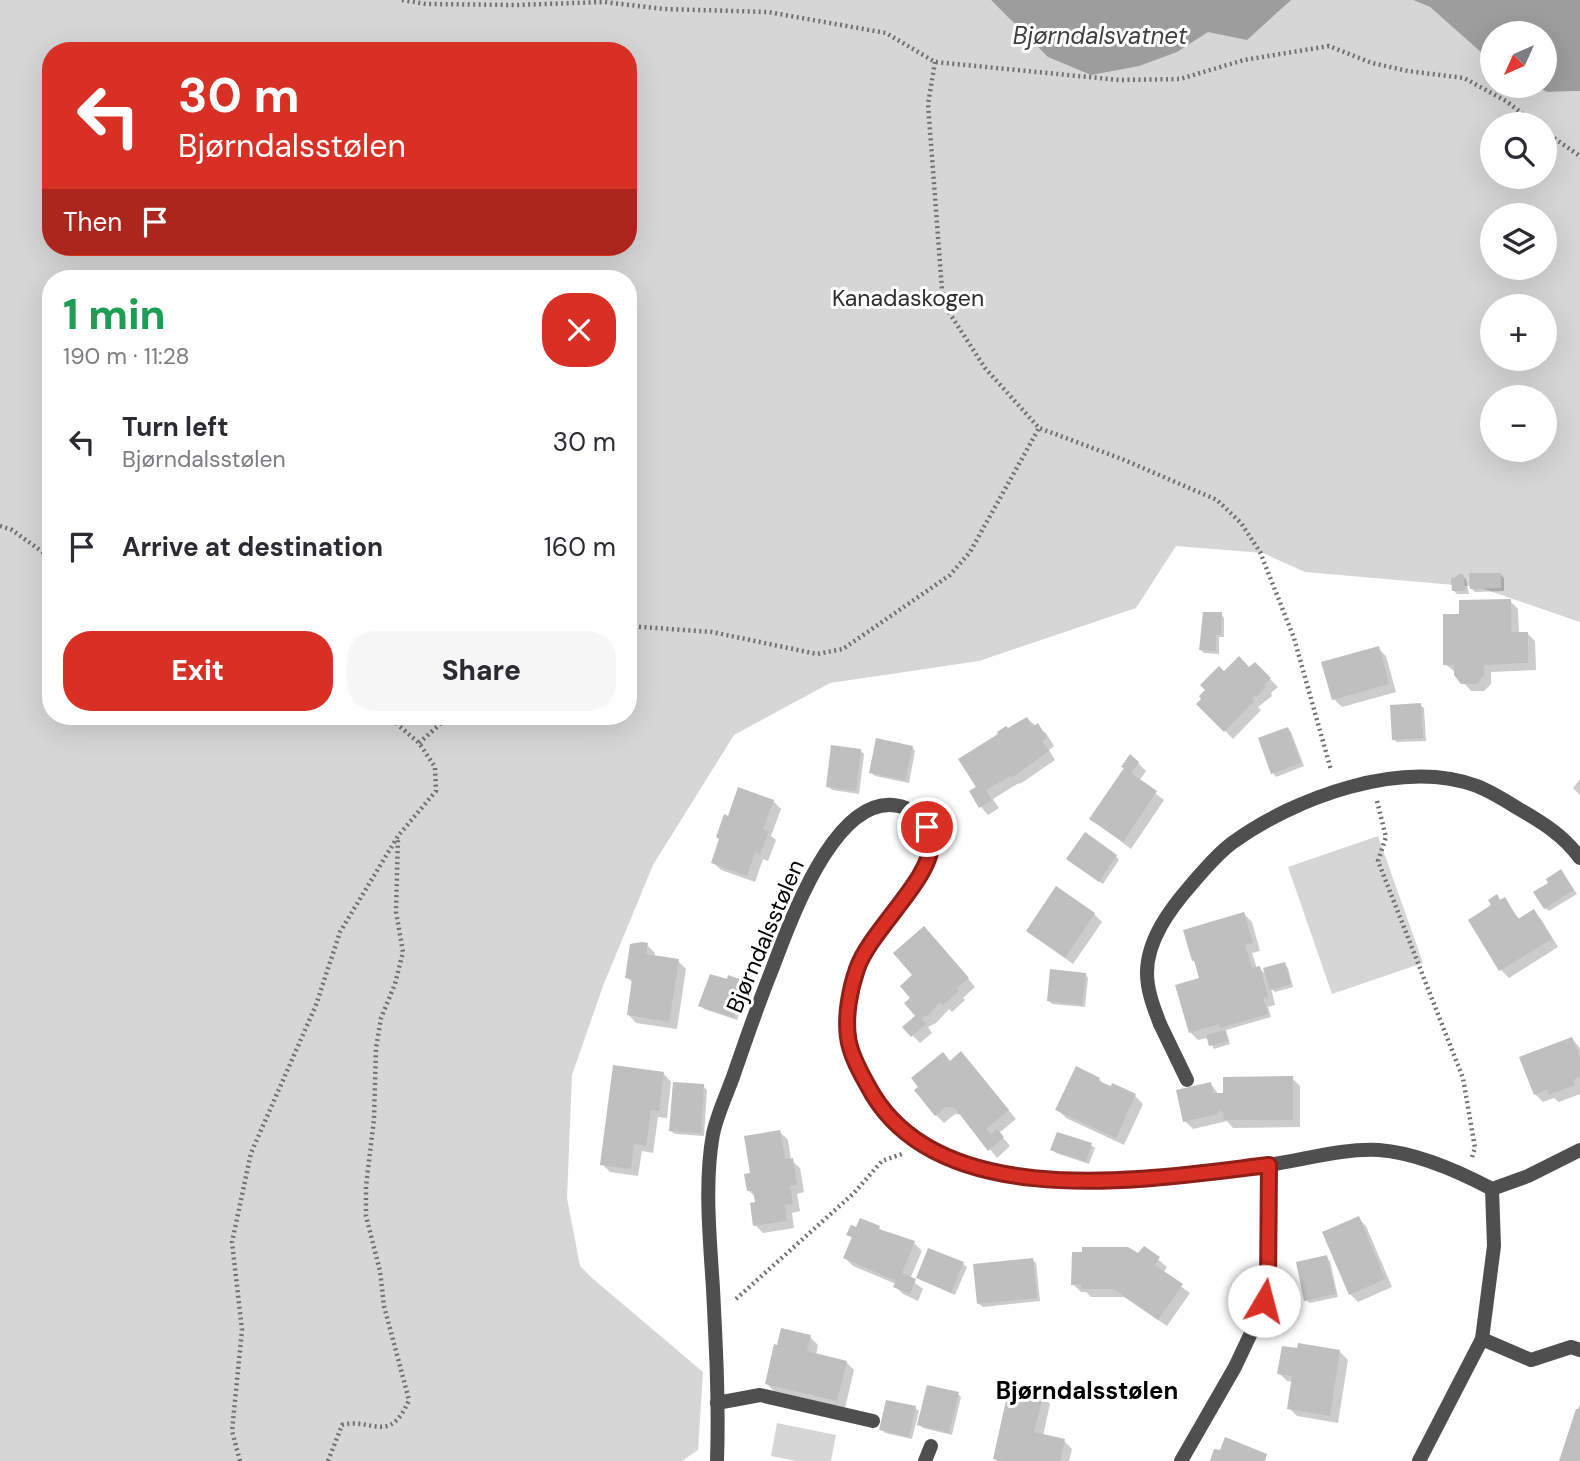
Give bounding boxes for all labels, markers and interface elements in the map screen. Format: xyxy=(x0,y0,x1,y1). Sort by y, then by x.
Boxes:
water label: Bjørndalsvatnet xyxy=(1013,20,1188,51)
north arrow xyxy=(1480,21,1558,98)
map controls xyxy=(1480,21,1557,462)
text: 30 m xyxy=(178,63,300,127)
icon: left xyxy=(63,70,154,161)
button: search xyxy=(1480,112,1557,189)
text: Bjørndalsstølen xyxy=(178,125,406,167)
icon: arrive xyxy=(136,203,174,241)
button: layers xyxy=(1480,203,1557,280)
text: Then xyxy=(63,205,122,239)
park label: Kanadaskogen xyxy=(832,283,984,313)
text: 1 min xyxy=(63,287,166,342)
button: close xyxy=(542,293,616,367)
button: + xyxy=(1480,294,1557,371)
text: 190 m · 11:28 xyxy=(63,341,190,371)
button: − xyxy=(1480,385,1557,462)
text: Turn left xyxy=(122,410,229,444)
icon: left xyxy=(63,423,101,461)
text: 30 m xyxy=(553,425,616,459)
text: Bjørndalsstølen xyxy=(122,444,286,474)
icon: arrive xyxy=(63,528,101,566)
text: Arrive at destination xyxy=(122,530,383,564)
text: 160 m xyxy=(544,530,616,564)
button: Exit xyxy=(63,631,333,711)
button: Share xyxy=(347,631,616,711)
pin xyxy=(897,797,957,857)
icon: arrive xyxy=(908,808,946,846)
street label: Bjørndalsstølen xyxy=(719,855,811,1017)
position arrow xyxy=(1227,1264,1301,1338)
district label: Bjørndalsstølen xyxy=(996,1375,1178,1406)

